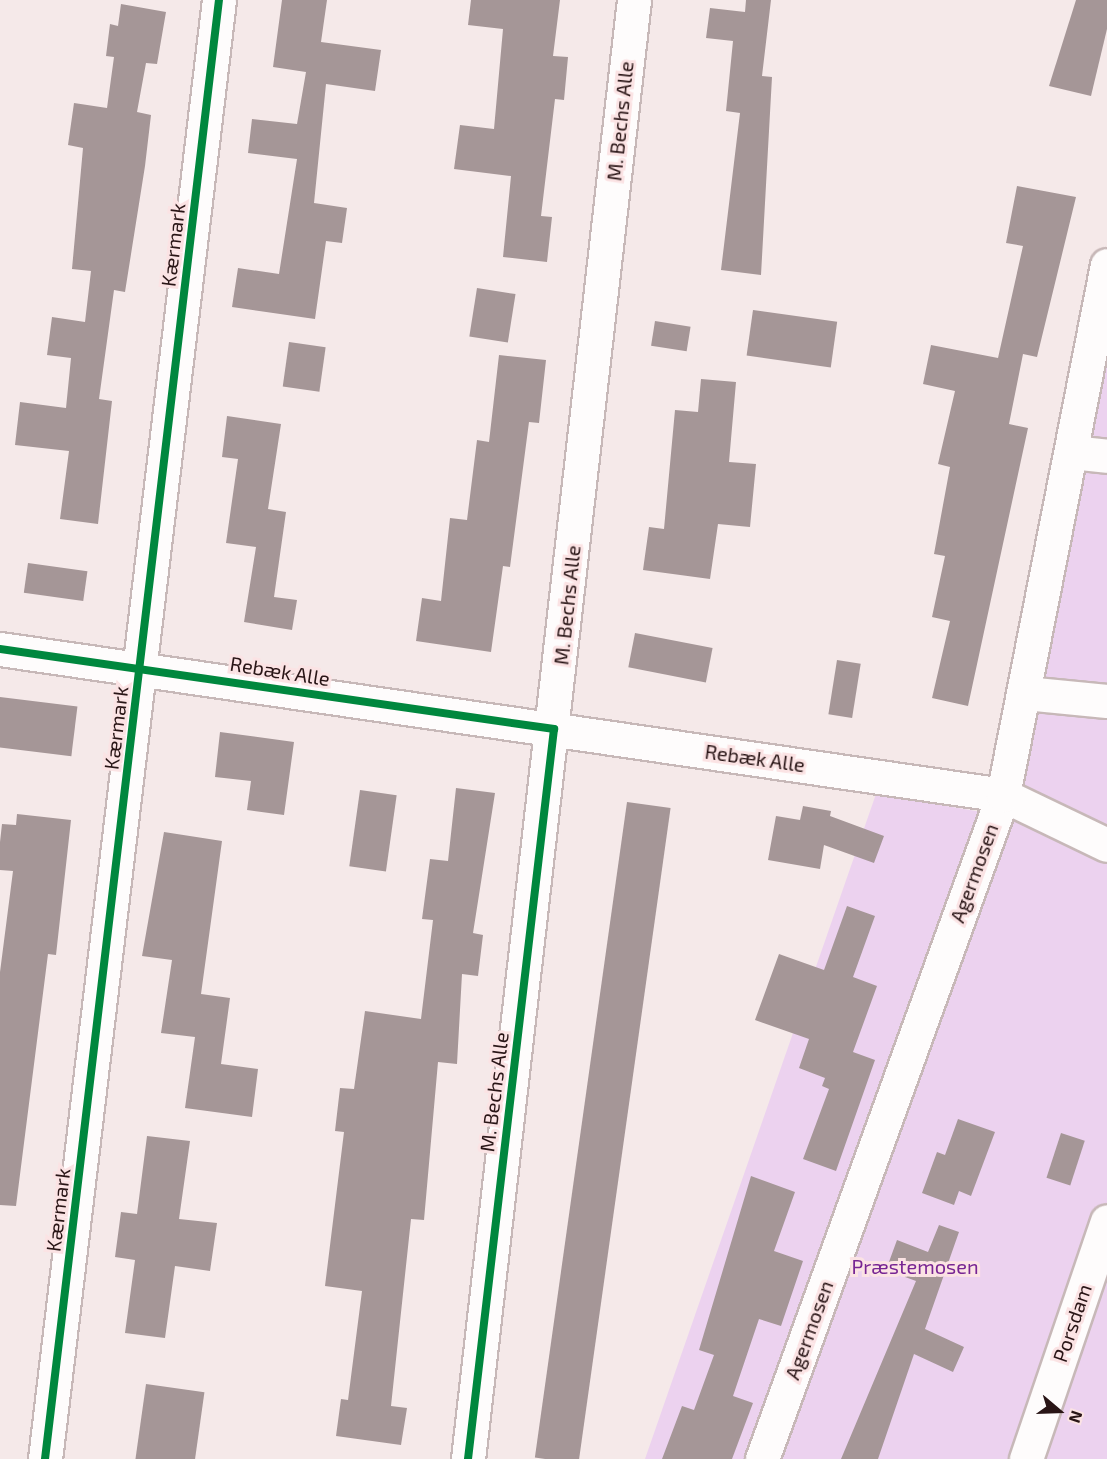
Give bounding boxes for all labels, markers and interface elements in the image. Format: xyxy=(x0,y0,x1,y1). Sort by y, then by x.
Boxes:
street label: M. Bechs Alle xyxy=(602,60,638,182)
street label: Kærmark xyxy=(156,202,190,288)
street label: M. Bechs Alle xyxy=(549,544,585,666)
street label: Rebæk Alle xyxy=(228,651,332,691)
street label: Kærmark xyxy=(99,685,133,771)
street label: Rebæk Alle xyxy=(703,739,807,777)
street label: Agermosen xyxy=(945,820,1003,926)
street label: M. Bechs Alle xyxy=(475,1031,513,1153)
street label: Kærmark xyxy=(41,1167,75,1253)
park label: Præstemosen xyxy=(851,1254,979,1278)
street label: Agermosen xyxy=(780,1277,838,1383)
street label: Porsdam xyxy=(1047,1281,1097,1365)
north arrow xyxy=(1029,1381,1089,1441)
text: N xyxy=(1066,1408,1087,1426)

